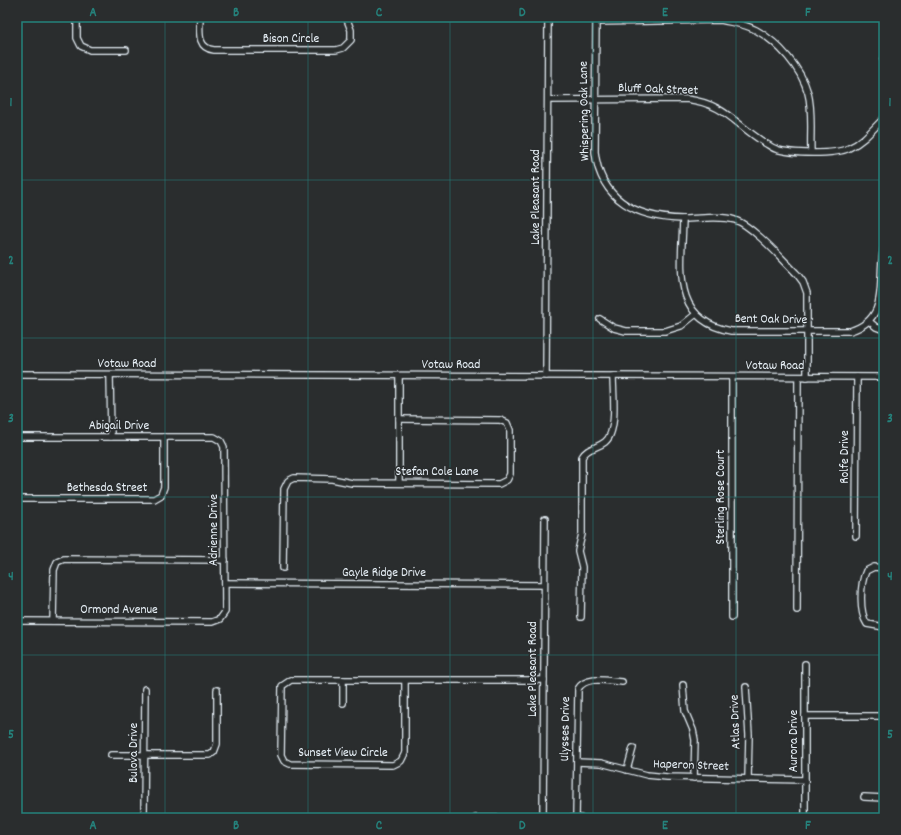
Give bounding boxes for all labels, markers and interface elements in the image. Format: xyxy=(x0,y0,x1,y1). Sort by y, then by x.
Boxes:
text: A xyxy=(89,4,97,23)
text: B xyxy=(233,4,239,23)
text: C xyxy=(376,4,383,23)
text: D xyxy=(519,4,526,23)
text: E xyxy=(662,4,669,23)
text: F xyxy=(805,4,811,23)
street label: Bison Circle xyxy=(263,30,319,49)
street label: Whispering Oak Lane xyxy=(575,61,595,161)
street label: Bluff Oak Street xyxy=(618,79,699,101)
text: 1 xyxy=(10,94,13,113)
text: 1 xyxy=(889,94,892,113)
street label: Lake Pleasant Road xyxy=(527,149,546,245)
text: 2 xyxy=(8,252,14,271)
text: 2 xyxy=(887,252,893,271)
street label: Bent Oak Drive xyxy=(735,310,808,330)
street label: Votaw Road xyxy=(98,355,156,374)
street label: Votaw Road xyxy=(422,356,480,375)
street label: Votaw Road xyxy=(746,357,804,376)
text: 3 xyxy=(8,410,14,429)
text: 3 xyxy=(887,410,893,429)
street label: Abigail Drive xyxy=(89,417,149,436)
street label: Rolfe Drive xyxy=(836,430,855,484)
street label: Sterling Rose Court xyxy=(712,449,731,544)
street label: Stefan Cole Lane xyxy=(395,463,479,482)
street label: Bethesda Street xyxy=(67,479,147,498)
street label: Adrienne Drive xyxy=(205,494,224,566)
street label: Gayle Ridge Drive xyxy=(342,564,426,583)
text: 4 xyxy=(8,568,14,587)
text: 4 xyxy=(887,568,893,587)
street label: Ormond Avenue xyxy=(80,601,158,620)
street label: Lake Pleasant Road xyxy=(524,621,543,717)
street label: Atlas Drive xyxy=(726,694,746,750)
street label: Ulysses Drive xyxy=(556,696,576,762)
street label: Aurora Drive xyxy=(785,710,804,772)
street label: Bulova Drive xyxy=(125,723,144,783)
text: 5 xyxy=(8,726,14,745)
text: 5 xyxy=(887,726,893,745)
street label: Sunset View Circle xyxy=(298,744,388,763)
street label: Haperon Street xyxy=(653,755,729,777)
text: A xyxy=(89,817,97,835)
text: B xyxy=(233,817,239,835)
text: C xyxy=(376,817,383,835)
text: D xyxy=(519,817,526,835)
text: E xyxy=(662,817,669,835)
text: F xyxy=(805,817,811,835)

